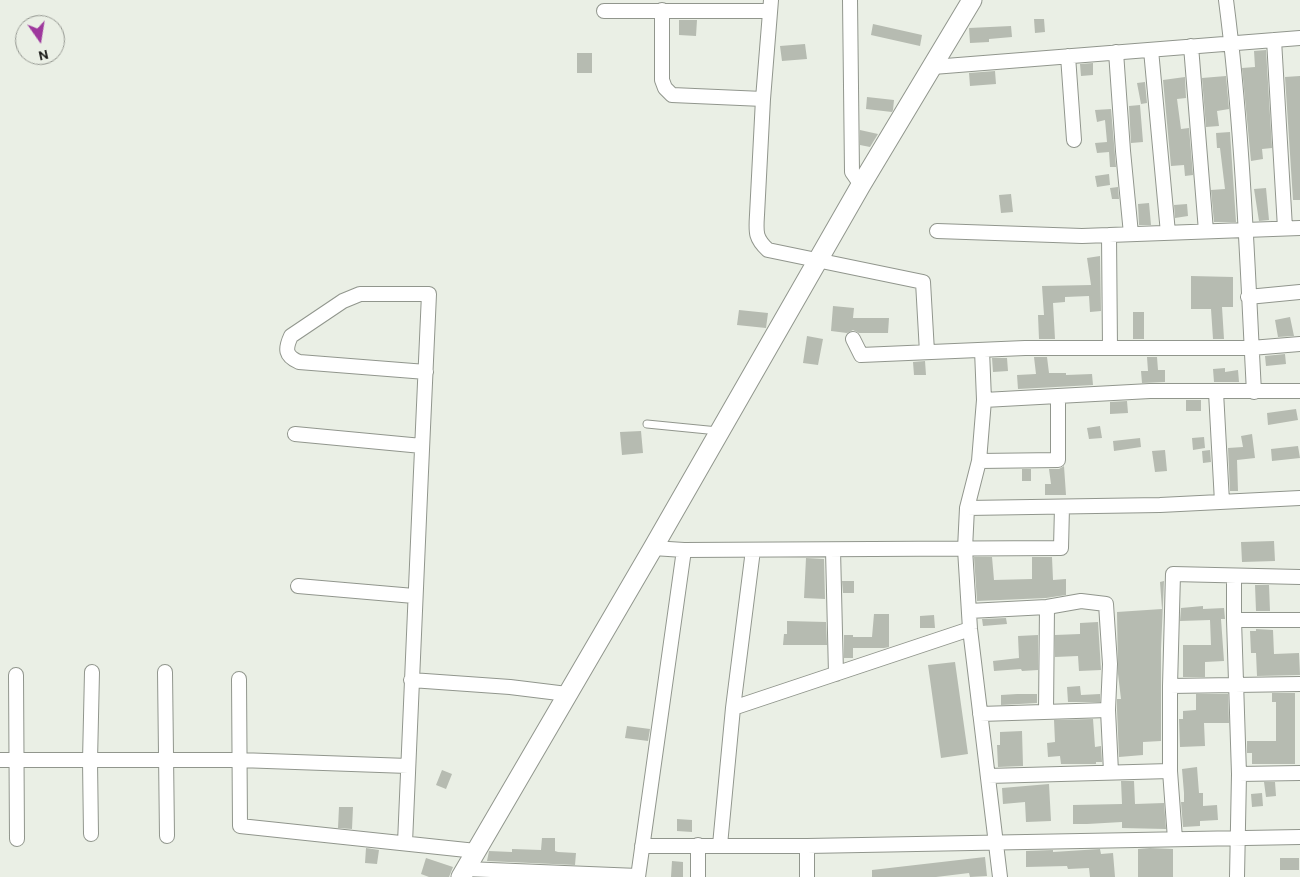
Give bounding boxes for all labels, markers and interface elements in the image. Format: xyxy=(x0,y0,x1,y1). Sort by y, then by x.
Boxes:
north arrow xyxy=(15,15,65,65)
text: N xyxy=(36,45,50,64)

